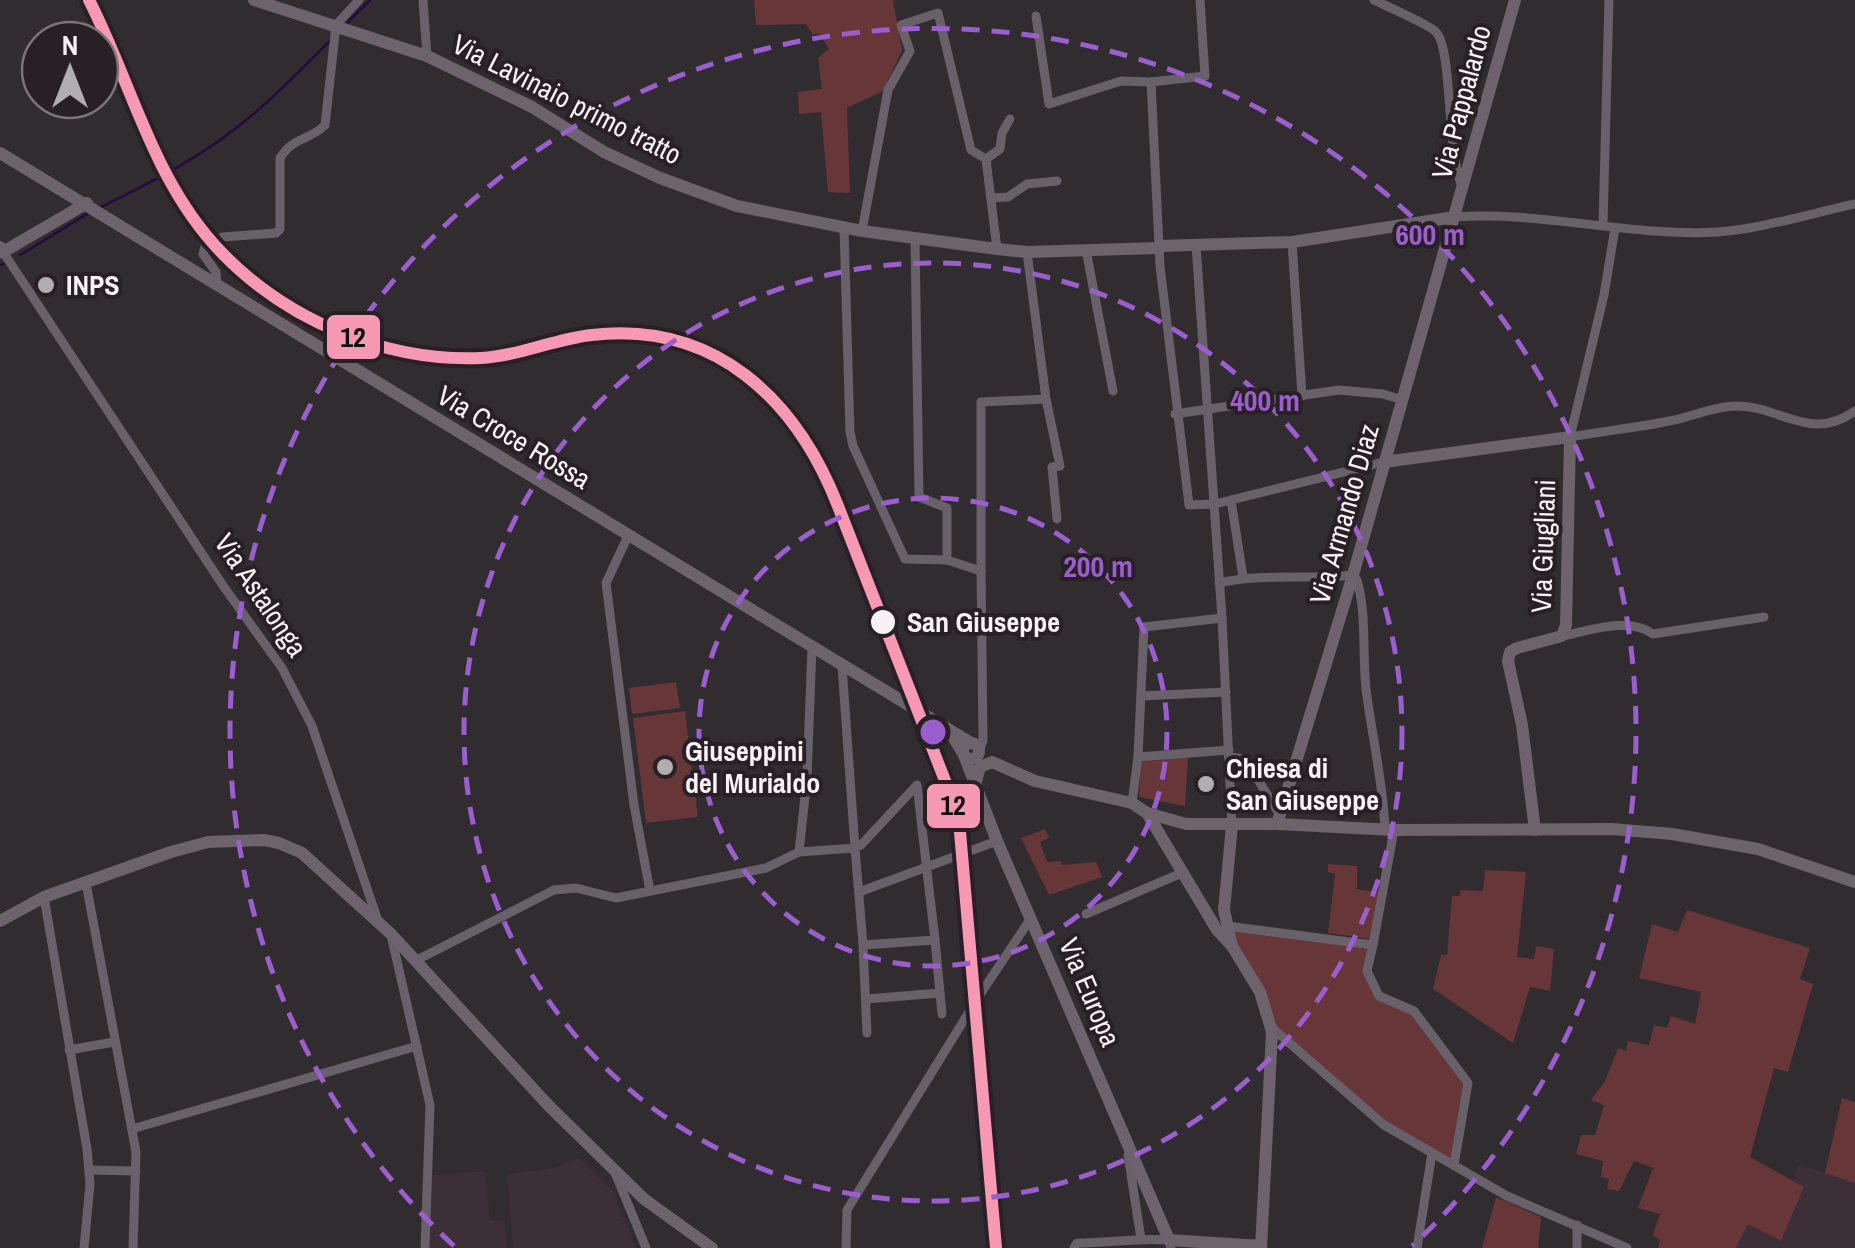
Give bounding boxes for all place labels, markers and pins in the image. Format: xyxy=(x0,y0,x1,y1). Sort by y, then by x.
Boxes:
place label: INPS xyxy=(66,266,120,304)
marker: INPS xyxy=(35,274,57,296)
place label: San Giuseppe xyxy=(907,603,1060,641)
marker: San Giuseppe xyxy=(868,607,898,637)
centre of rings xyxy=(915,714,951,750)
place label: Giuseppini del Murialdo xyxy=(685,732,820,802)
place label: Chiesa di San Giuseppe xyxy=(1226,749,1379,819)
marker: Giuseppini del Murialdo xyxy=(654,756,676,778)
marker: Chiesa di San Giuseppe xyxy=(1195,773,1217,795)

